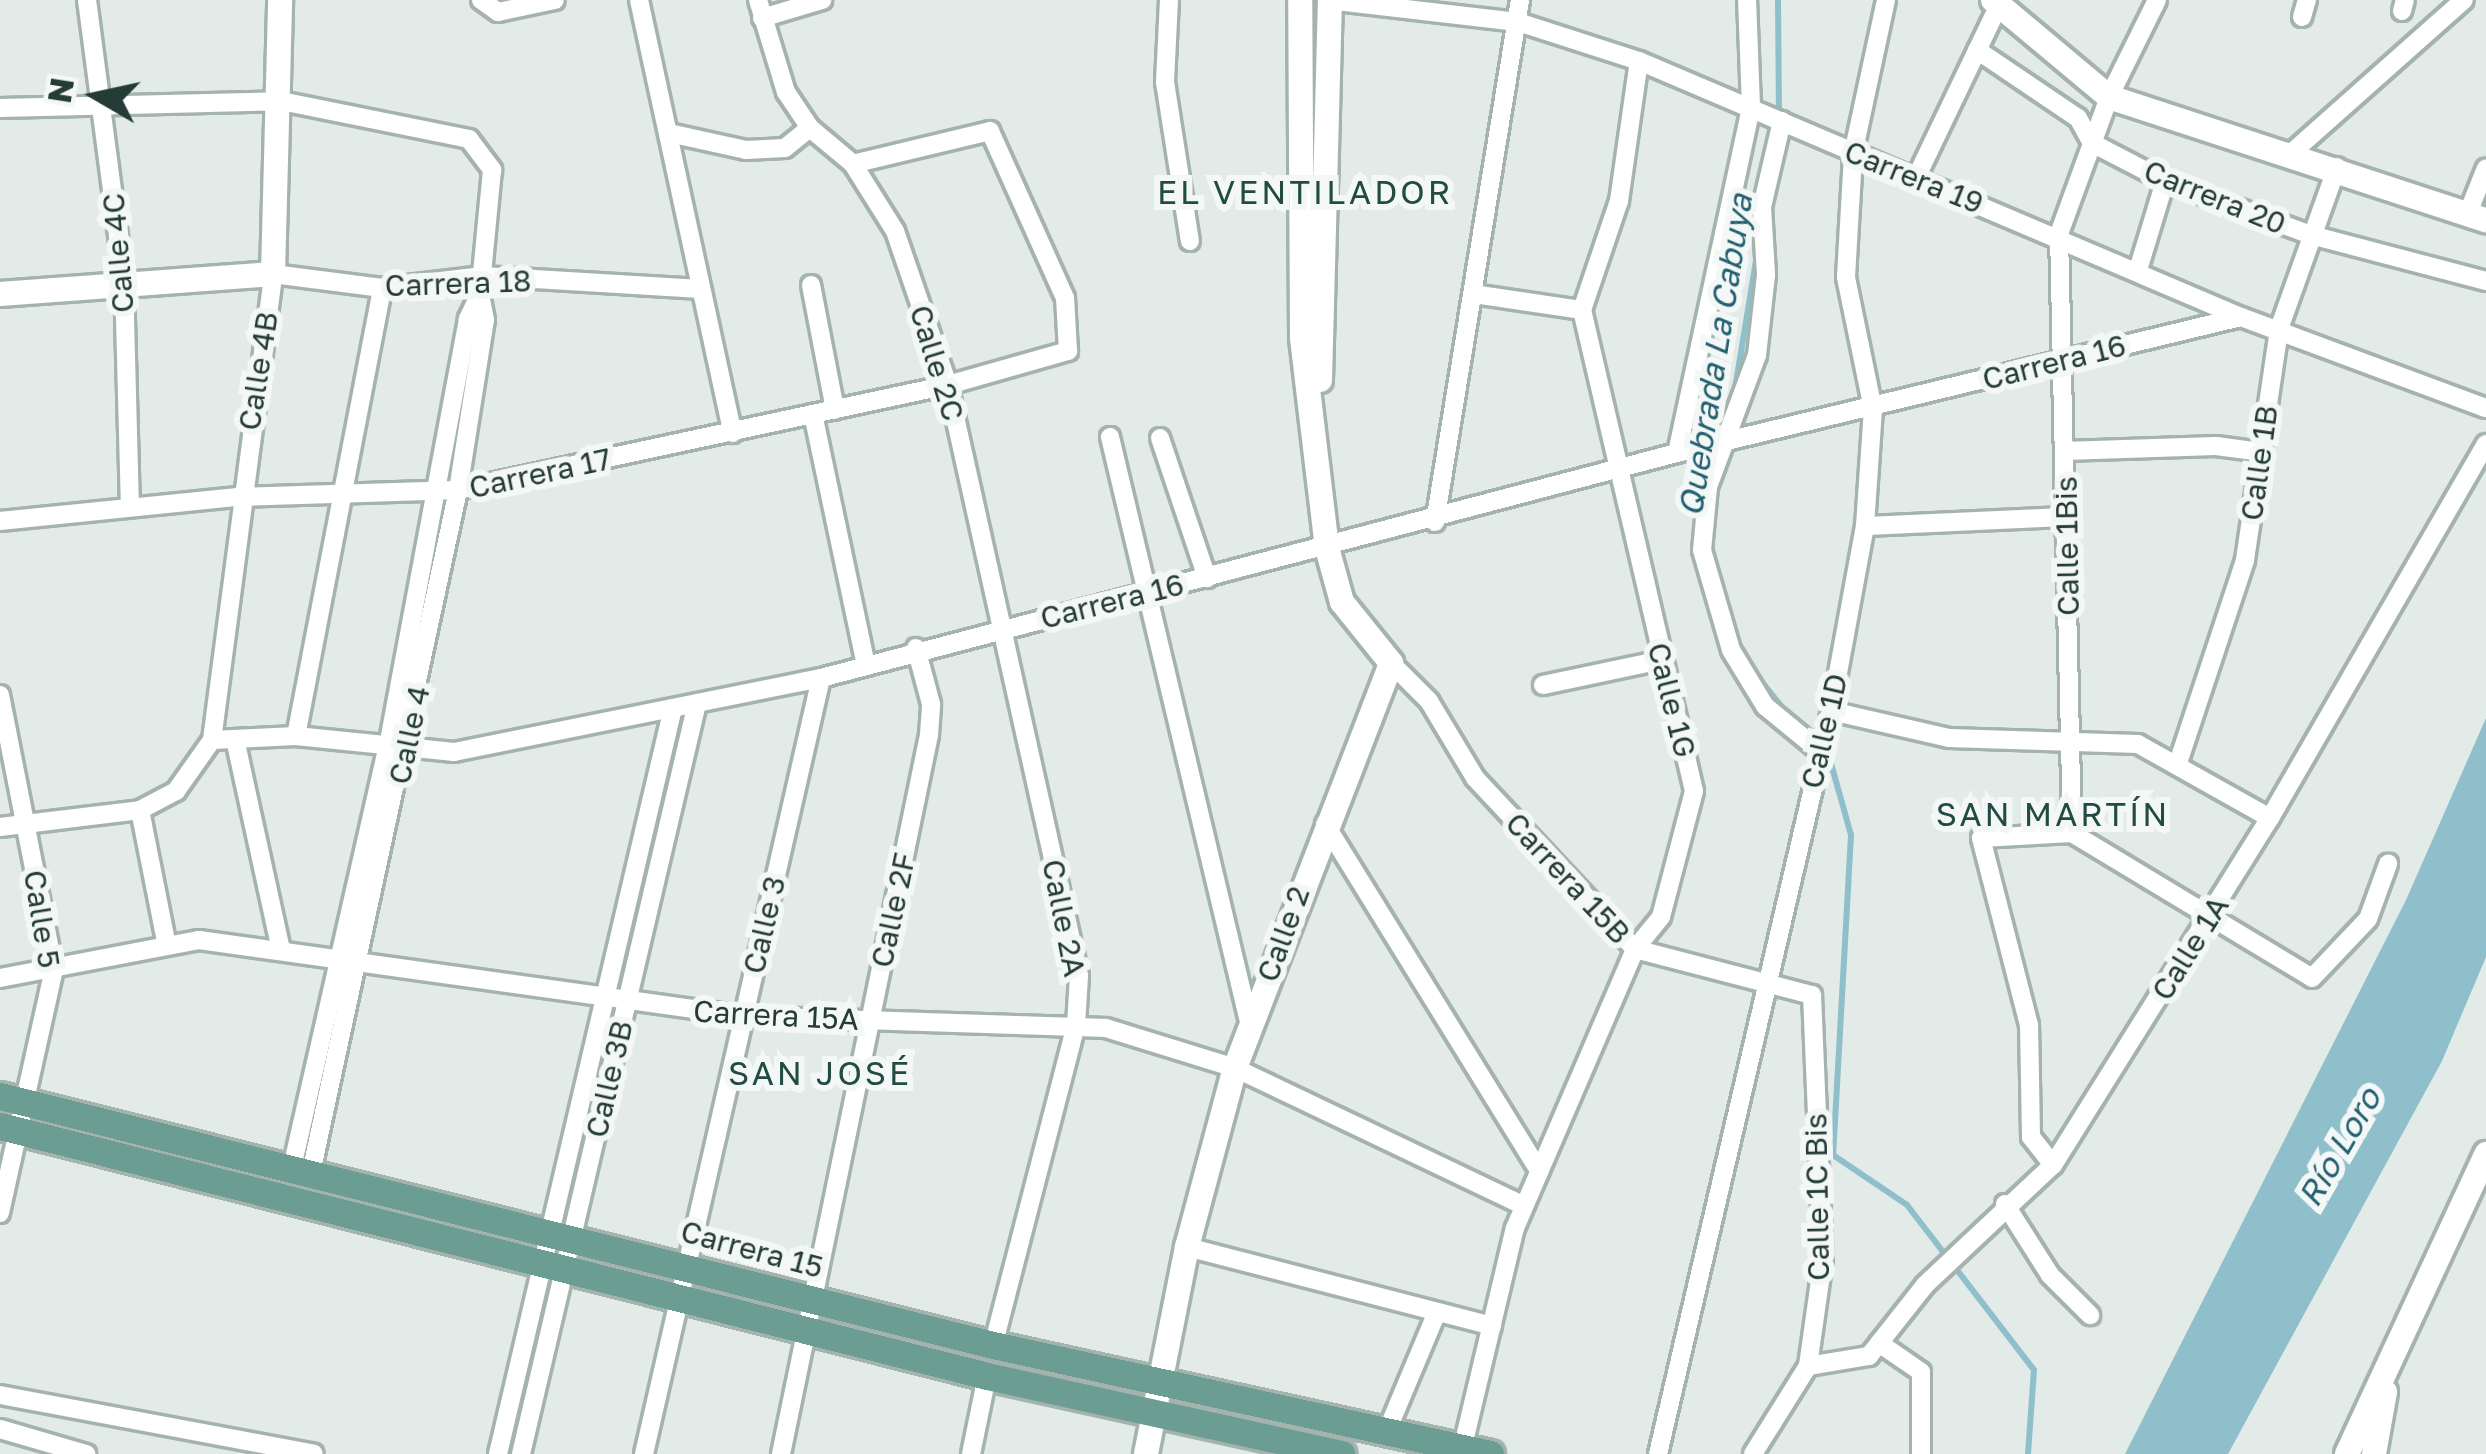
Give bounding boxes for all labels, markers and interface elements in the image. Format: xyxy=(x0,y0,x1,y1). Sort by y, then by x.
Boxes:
north arrow xyxy=(36,36,156,156)
text: N xyxy=(39,75,81,106)
street label: Carrera 19 xyxy=(1839,133,1989,221)
street label: Carrera 20 xyxy=(2139,152,2291,242)
district label: EL VENTILADOR xyxy=(1157,172,1453,212)
water label: Quebrada La Cabuya xyxy=(1670,191,1760,519)
street label: Calle 4C xyxy=(95,192,141,314)
street label: Carrera 18 xyxy=(384,262,532,304)
street label: Calle 2C xyxy=(902,301,972,425)
street label: Calle 4B xyxy=(231,309,285,433)
street label: Carrera 16 xyxy=(1979,327,2129,397)
street label: Calle 1B xyxy=(2233,403,2285,523)
street label: Carrera 17 xyxy=(466,440,614,506)
street label: Calle 1Bis xyxy=(2048,476,2086,616)
street label: Carrera 16 xyxy=(1037,566,1187,636)
street label: Calle 1G xyxy=(1640,639,1704,761)
street label: Calle 1D xyxy=(1793,670,1855,792)
street label: Calle 4 xyxy=(381,683,437,787)
district label: SAN MARTÍN xyxy=(1936,794,2170,834)
street label: Carrera 15B xyxy=(1498,805,1638,951)
street label: Calle 2F xyxy=(863,849,923,971)
street label: Calle 2A xyxy=(1035,856,1093,980)
street label: Calle 5 xyxy=(17,868,67,970)
street label: Calle 3 xyxy=(735,873,793,977)
street label: Calle 2 xyxy=(1249,882,1317,986)
street label: Calle 1A xyxy=(2144,889,2236,1007)
street label: Carrera 15A xyxy=(692,993,860,1037)
street label: Calle 3B xyxy=(578,1017,640,1141)
district label: SAN JOSÉ xyxy=(728,1053,912,1093)
water label: Río Loro xyxy=(2289,1081,2389,1213)
street label: Calle 1C Bis xyxy=(1798,1113,1836,1281)
street label: Carrera 15 xyxy=(677,1213,827,1285)

